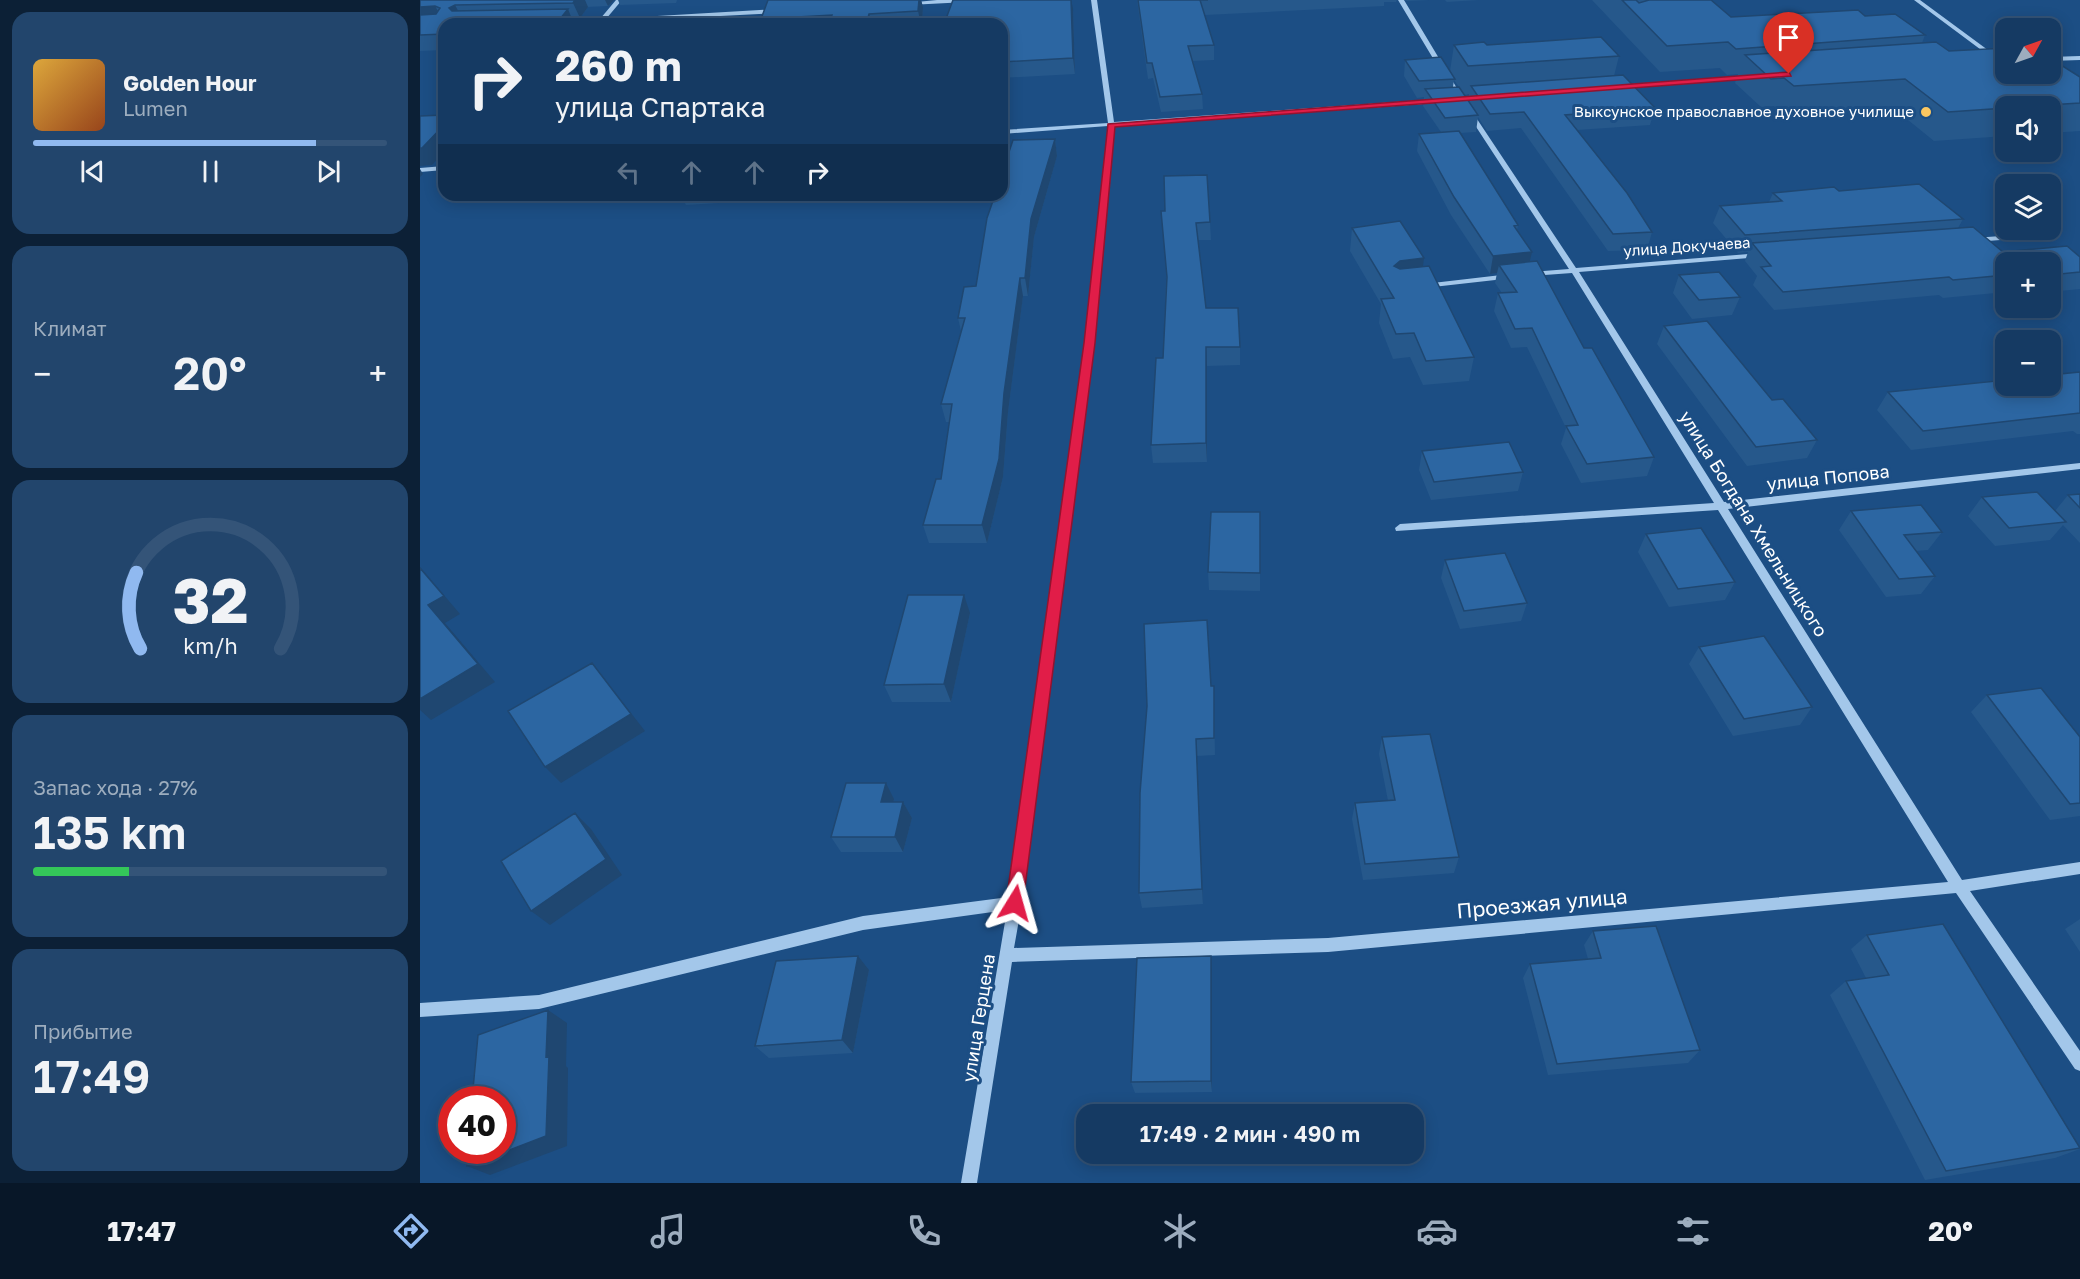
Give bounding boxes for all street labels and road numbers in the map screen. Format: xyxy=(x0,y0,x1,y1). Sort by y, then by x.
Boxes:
street label: улица Докучаева xyxy=(1623,233,1751,259)
street label: улица Богдана Хмельницкого xyxy=(1675,406,1833,641)
street label: улица Попова xyxy=(1765,460,1890,494)
street label: Проезжая улица xyxy=(1455,883,1628,923)
street label: улица Герцена xyxy=(957,952,999,1084)

